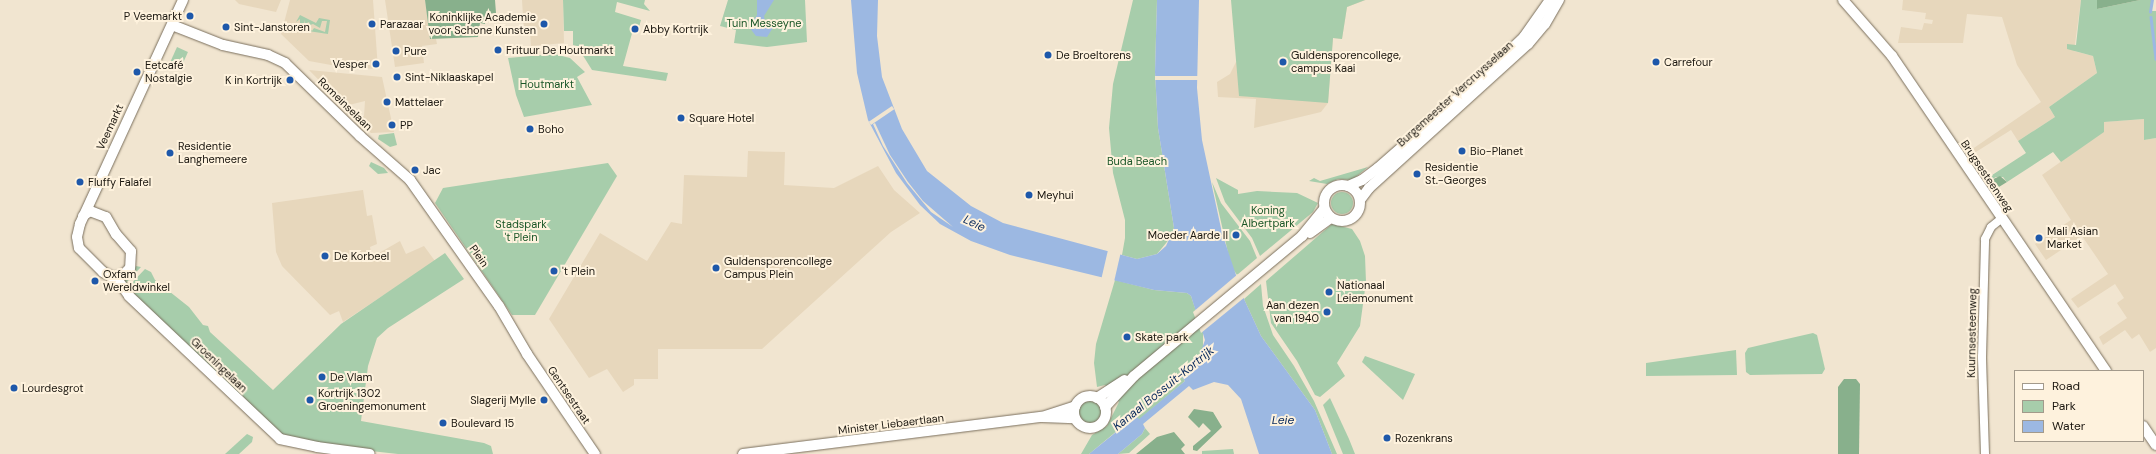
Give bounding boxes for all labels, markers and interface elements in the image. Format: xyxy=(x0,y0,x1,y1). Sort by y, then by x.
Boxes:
place label: P Veemarkt xyxy=(124,9,182,23)
marker: P Veemarkt xyxy=(185,11,195,21)
place label: Koninklijke Academie voor Schone Kunsten xyxy=(429,11,536,37)
park label: Tuin Messeyne xyxy=(726,16,802,30)
place label: Parazaar xyxy=(380,17,423,31)
marker: Parazaar xyxy=(367,19,377,29)
marker: Koninklijke Academie voor Schone Kunsten xyxy=(539,19,549,29)
place label: Sint-Janstoren xyxy=(234,20,310,34)
marker: Sint-Janstoren xyxy=(221,22,231,32)
place label: Abby Kortrijk xyxy=(643,22,709,36)
marker: Abby Kortrijk xyxy=(630,24,640,34)
street label: Burgemeester Vercruysselaan xyxy=(1394,38,1516,150)
place label: Frituur De Houtmarkt xyxy=(506,43,614,57)
place label: Pure xyxy=(404,44,427,58)
marker: Frituur De Houtmarkt xyxy=(493,45,503,55)
marker: Pure xyxy=(391,46,401,56)
place label: De Broeltorens xyxy=(1056,48,1131,62)
place label: Guldensporencollege, campus Kaai xyxy=(1291,49,1401,75)
marker: De Broeltorens xyxy=(1043,50,1053,60)
place label: Carrefour xyxy=(1664,55,1712,69)
place label: Vesper xyxy=(332,57,368,71)
marker: Guldensporencollege, campus Kaai xyxy=(1278,57,1288,67)
marker: Carrefour xyxy=(1651,57,1661,67)
place label: Eetcafé Nostalgie xyxy=(145,59,192,85)
marker: Vesper xyxy=(371,59,381,69)
marker: Eetcafé Nostalgie xyxy=(132,67,142,77)
place label: Sint-Niklaaskapel xyxy=(405,70,493,84)
marker: Sint-Niklaaskapel xyxy=(392,72,402,82)
place label: K in Kortrijk xyxy=(225,73,282,87)
marker: K in Kortrijk xyxy=(285,75,295,85)
street label: Romeinselaan xyxy=(315,75,375,133)
park label: Houtmarkt xyxy=(520,77,574,91)
place label: Mattelaer xyxy=(395,95,444,109)
marker: Mattelaer xyxy=(382,97,392,107)
street label: Veemarkt xyxy=(94,102,126,152)
place label: Square Hotel xyxy=(689,111,754,125)
marker: Square Hotel xyxy=(676,113,686,123)
place label: PP xyxy=(400,118,413,132)
marker: PP xyxy=(387,120,397,130)
place label: Boho xyxy=(538,122,564,136)
marker: Boho xyxy=(525,124,535,134)
street label: Brugsesteenweg xyxy=(1958,138,2016,214)
place label: Residentie Langhemeere xyxy=(178,140,247,166)
place label: Bio-Planet xyxy=(1470,144,1523,158)
marker: Bio-Planet xyxy=(1457,146,1467,156)
marker: Residentie Langhemeere xyxy=(165,148,175,158)
park label: Buda Beach xyxy=(1107,154,1167,168)
place label: Residentie St.-Georges xyxy=(1425,161,1487,187)
place label: Jac xyxy=(423,163,441,177)
marker: Jac xyxy=(410,165,420,175)
marker: Residentie St.-Georges xyxy=(1412,169,1422,179)
place label: Fluffy Falafel xyxy=(88,175,151,189)
marker: Fluffy Falafel xyxy=(75,177,85,187)
place label: Meyhui xyxy=(1037,188,1074,202)
marker: Meyhui xyxy=(1024,190,1034,200)
park label: Koning Albertpark xyxy=(1241,204,1295,230)
water label: Leie xyxy=(961,213,987,235)
park label: Stadspark 't Plein xyxy=(495,218,547,244)
place label: Mali Asian Market xyxy=(2047,225,2098,251)
place label: Moeder Aarde II xyxy=(1148,228,1228,242)
marker: Moeder Aarde II xyxy=(1231,230,1241,240)
marker: Mali Asian Market xyxy=(2034,233,2044,243)
street label: Plein xyxy=(467,242,491,270)
place label: De Korbeel xyxy=(334,249,389,263)
marker: De Korbeel xyxy=(319,250,331,262)
place label: Guldensporencollege Campus Plein xyxy=(724,255,832,281)
marker: Guldensporencollege Campus Plein xyxy=(711,263,721,273)
place label: 't Plein xyxy=(562,264,595,278)
marker: 't Plein xyxy=(549,266,559,276)
place label: Oxfam Wereldwinkel xyxy=(103,268,170,294)
marker: Oxfam Wereldwinkel xyxy=(90,276,100,286)
place label: Nationaal Leiemonument xyxy=(1337,279,1413,305)
marker: Nationaal Leiemonument xyxy=(1324,287,1334,297)
street label: Kuurnsesteenweg xyxy=(1965,288,1979,378)
place label: Aan dezen van 1940 xyxy=(1266,299,1319,325)
marker: Aan dezen van 1940 xyxy=(1322,307,1332,317)
place label: Skate park xyxy=(1135,330,1189,344)
marker: Skate park xyxy=(1122,332,1132,342)
street label: Groeningelaan xyxy=(188,335,250,395)
water label: Kanaal Bossuit-Kortrijk xyxy=(1111,344,1217,434)
street label: Gentsestraat xyxy=(545,364,593,426)
place label: De Vlam xyxy=(330,370,372,384)
legend xyxy=(2014,370,2144,442)
marker: De Vlam xyxy=(317,372,327,382)
text: Road xyxy=(2052,378,2080,394)
place label: Lourdesgrot xyxy=(22,381,84,395)
marker: Lourdesgrot xyxy=(9,383,19,393)
place label: Kortrijk 1302 Groeningemonument xyxy=(318,387,426,413)
place label: Slagerij Mylle xyxy=(470,393,536,407)
marker: Kortrijk 1302 Groeningemonument xyxy=(305,395,315,405)
marker: Slagerij Mylle xyxy=(539,395,549,405)
text: Park xyxy=(2052,398,2076,414)
street label: Minister Liebaertlaan xyxy=(837,411,945,437)
water label: Leie xyxy=(1272,414,1294,428)
place label: Boulevard 15 xyxy=(451,416,514,430)
marker: Boulevard 15 xyxy=(438,418,448,428)
text: Water xyxy=(2052,418,2085,434)
place label: Rozenkrans xyxy=(1395,431,1453,445)
marker: Rozenkrans xyxy=(1382,433,1392,443)

